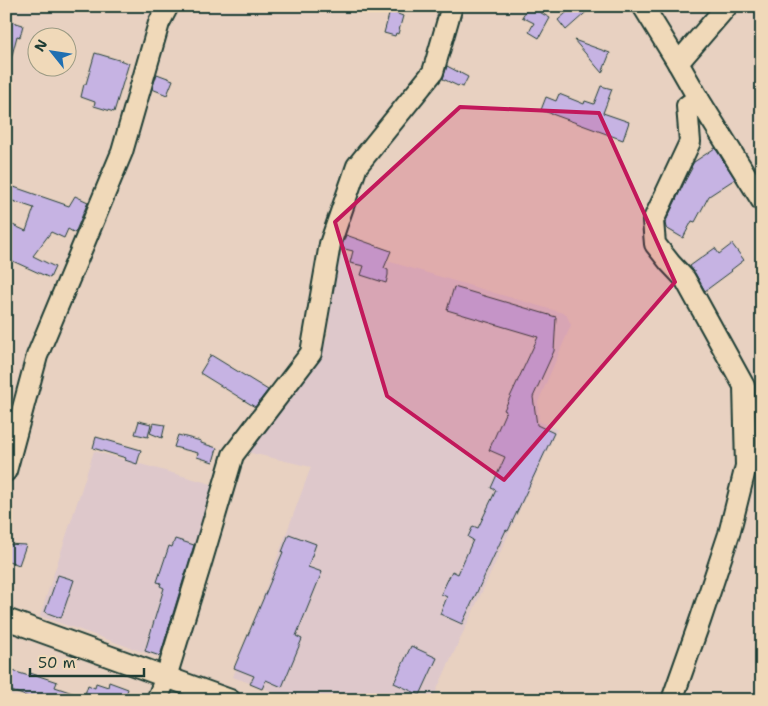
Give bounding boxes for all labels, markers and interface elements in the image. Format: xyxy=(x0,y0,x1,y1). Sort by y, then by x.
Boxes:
north arrow xyxy=(28,28,78,78)
text: N xyxy=(30,36,51,55)
scale bar xyxy=(30,646,144,678)
text: 50 m xyxy=(38,653,76,673)

